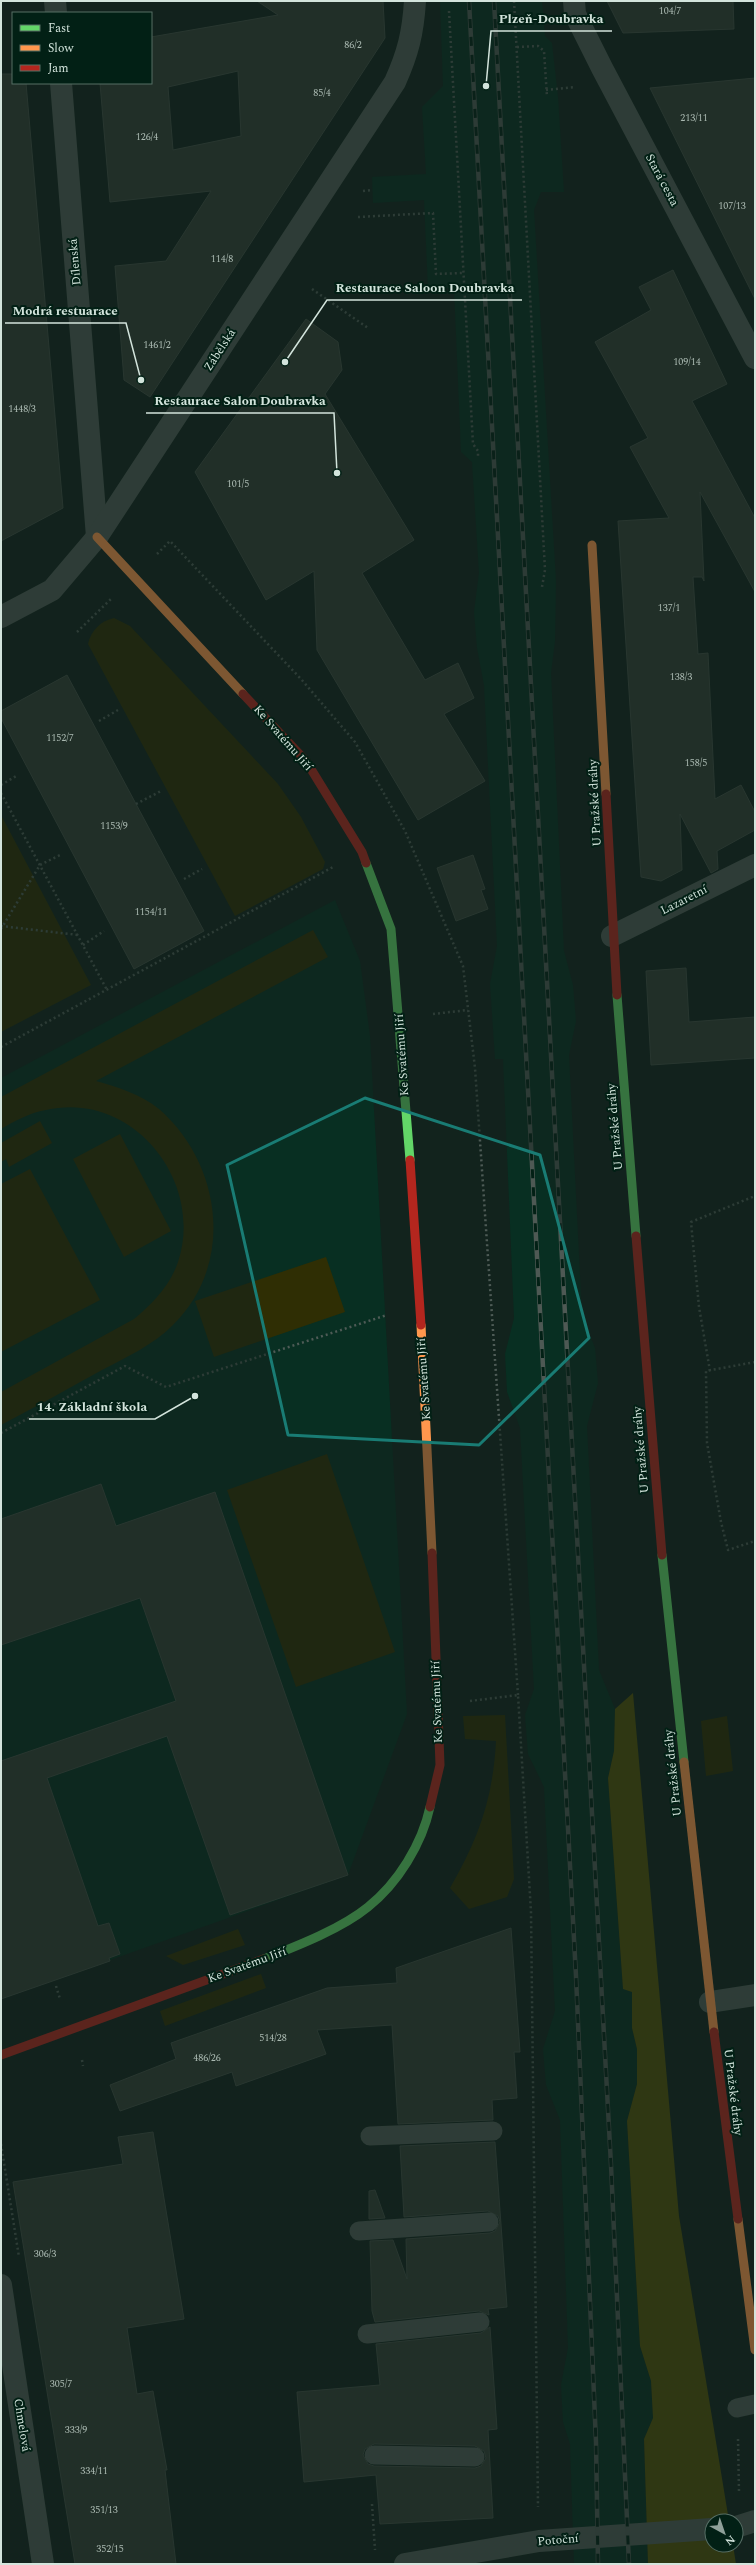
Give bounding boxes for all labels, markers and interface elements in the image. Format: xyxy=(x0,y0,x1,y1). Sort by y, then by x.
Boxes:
house number: 104/7 xyxy=(659,3,681,19)
callout: Plzeň-Doubravka xyxy=(491,6,612,31)
text: Plzeň-Doubravka xyxy=(499,9,604,29)
legend xyxy=(12,12,152,84)
text: Fast xyxy=(48,19,70,38)
house number: 86/2 xyxy=(344,37,362,53)
text: Slow xyxy=(48,39,74,58)
text: Jam xyxy=(48,59,69,78)
house number: 85/4 xyxy=(313,85,331,101)
house number: 213/11 xyxy=(680,110,708,126)
house number: 126/4 xyxy=(136,129,158,145)
street label: Stará cesta xyxy=(640,150,684,210)
house number: 107/13 xyxy=(718,198,746,214)
street label: Dílenská xyxy=(63,238,87,286)
house number: 114/8 xyxy=(211,251,233,267)
callout: Restaurace Saloon Doubravka xyxy=(327,275,522,300)
text: Restaurace Saloon Doubravka xyxy=(336,278,515,298)
callout: Modrá restuarace xyxy=(5,298,126,323)
text: Modrá restuarace xyxy=(12,301,118,321)
street label: Zábělská xyxy=(199,325,241,375)
house number: 1461/2 xyxy=(143,337,171,353)
house number: 109/14 xyxy=(673,354,701,370)
callout: Restaurace Salon Doubravka xyxy=(146,388,334,413)
text: Restaurace Salon Doubravka xyxy=(154,391,326,411)
house number: 1448/3 xyxy=(8,401,36,417)
house number: 101/5 xyxy=(227,476,249,492)
house number: 137/1 xyxy=(658,600,680,616)
house number: 138/3 xyxy=(670,669,692,685)
street label: Ke Svatému Jiří xyxy=(249,701,318,776)
house number: 1152/7 xyxy=(46,730,74,746)
house number: 158/5 xyxy=(685,755,707,771)
street label: U Pražské dráhy xyxy=(583,758,607,847)
house number: 1153/9 xyxy=(100,818,128,834)
street label: Lazaretní xyxy=(657,879,712,920)
house number: 1154/11 xyxy=(135,904,167,920)
street label: Ke Svatému Jiří xyxy=(390,1012,414,1097)
street label: U Pražské dráhy xyxy=(602,1082,628,1171)
street label: Ke Svatému Jiří xyxy=(412,1336,436,1421)
callout: 14. Základní škola xyxy=(29,1394,155,1419)
text: 14. Základní škola xyxy=(37,1397,147,1417)
street label: U Pražské dráhy xyxy=(628,1405,654,1494)
street label: Ke Svatému Jiří xyxy=(426,1659,448,1744)
street label: U Pražské dráhy xyxy=(659,1727,687,1817)
street label: Ke Svatému Jiří xyxy=(205,1942,290,1988)
house number: 514/28 xyxy=(259,2030,287,2046)
street label: U Pražské dráhy xyxy=(718,2048,748,2138)
house number: 486/26 xyxy=(193,2050,221,2066)
house number: 306/3 xyxy=(34,2246,56,2262)
house number: 305/7 xyxy=(50,2376,72,2392)
street label: Chmelová xyxy=(8,2397,36,2453)
house number: 333/9 xyxy=(65,2422,87,2438)
house number: 334/11 xyxy=(80,2463,108,2479)
house number: 351/13 xyxy=(90,2502,118,2518)
north arrow xyxy=(704,2513,744,2553)
street label: Potoční xyxy=(537,2529,581,2551)
text: N xyxy=(721,2531,739,2550)
house number: 352/15 xyxy=(96,2541,124,2557)

